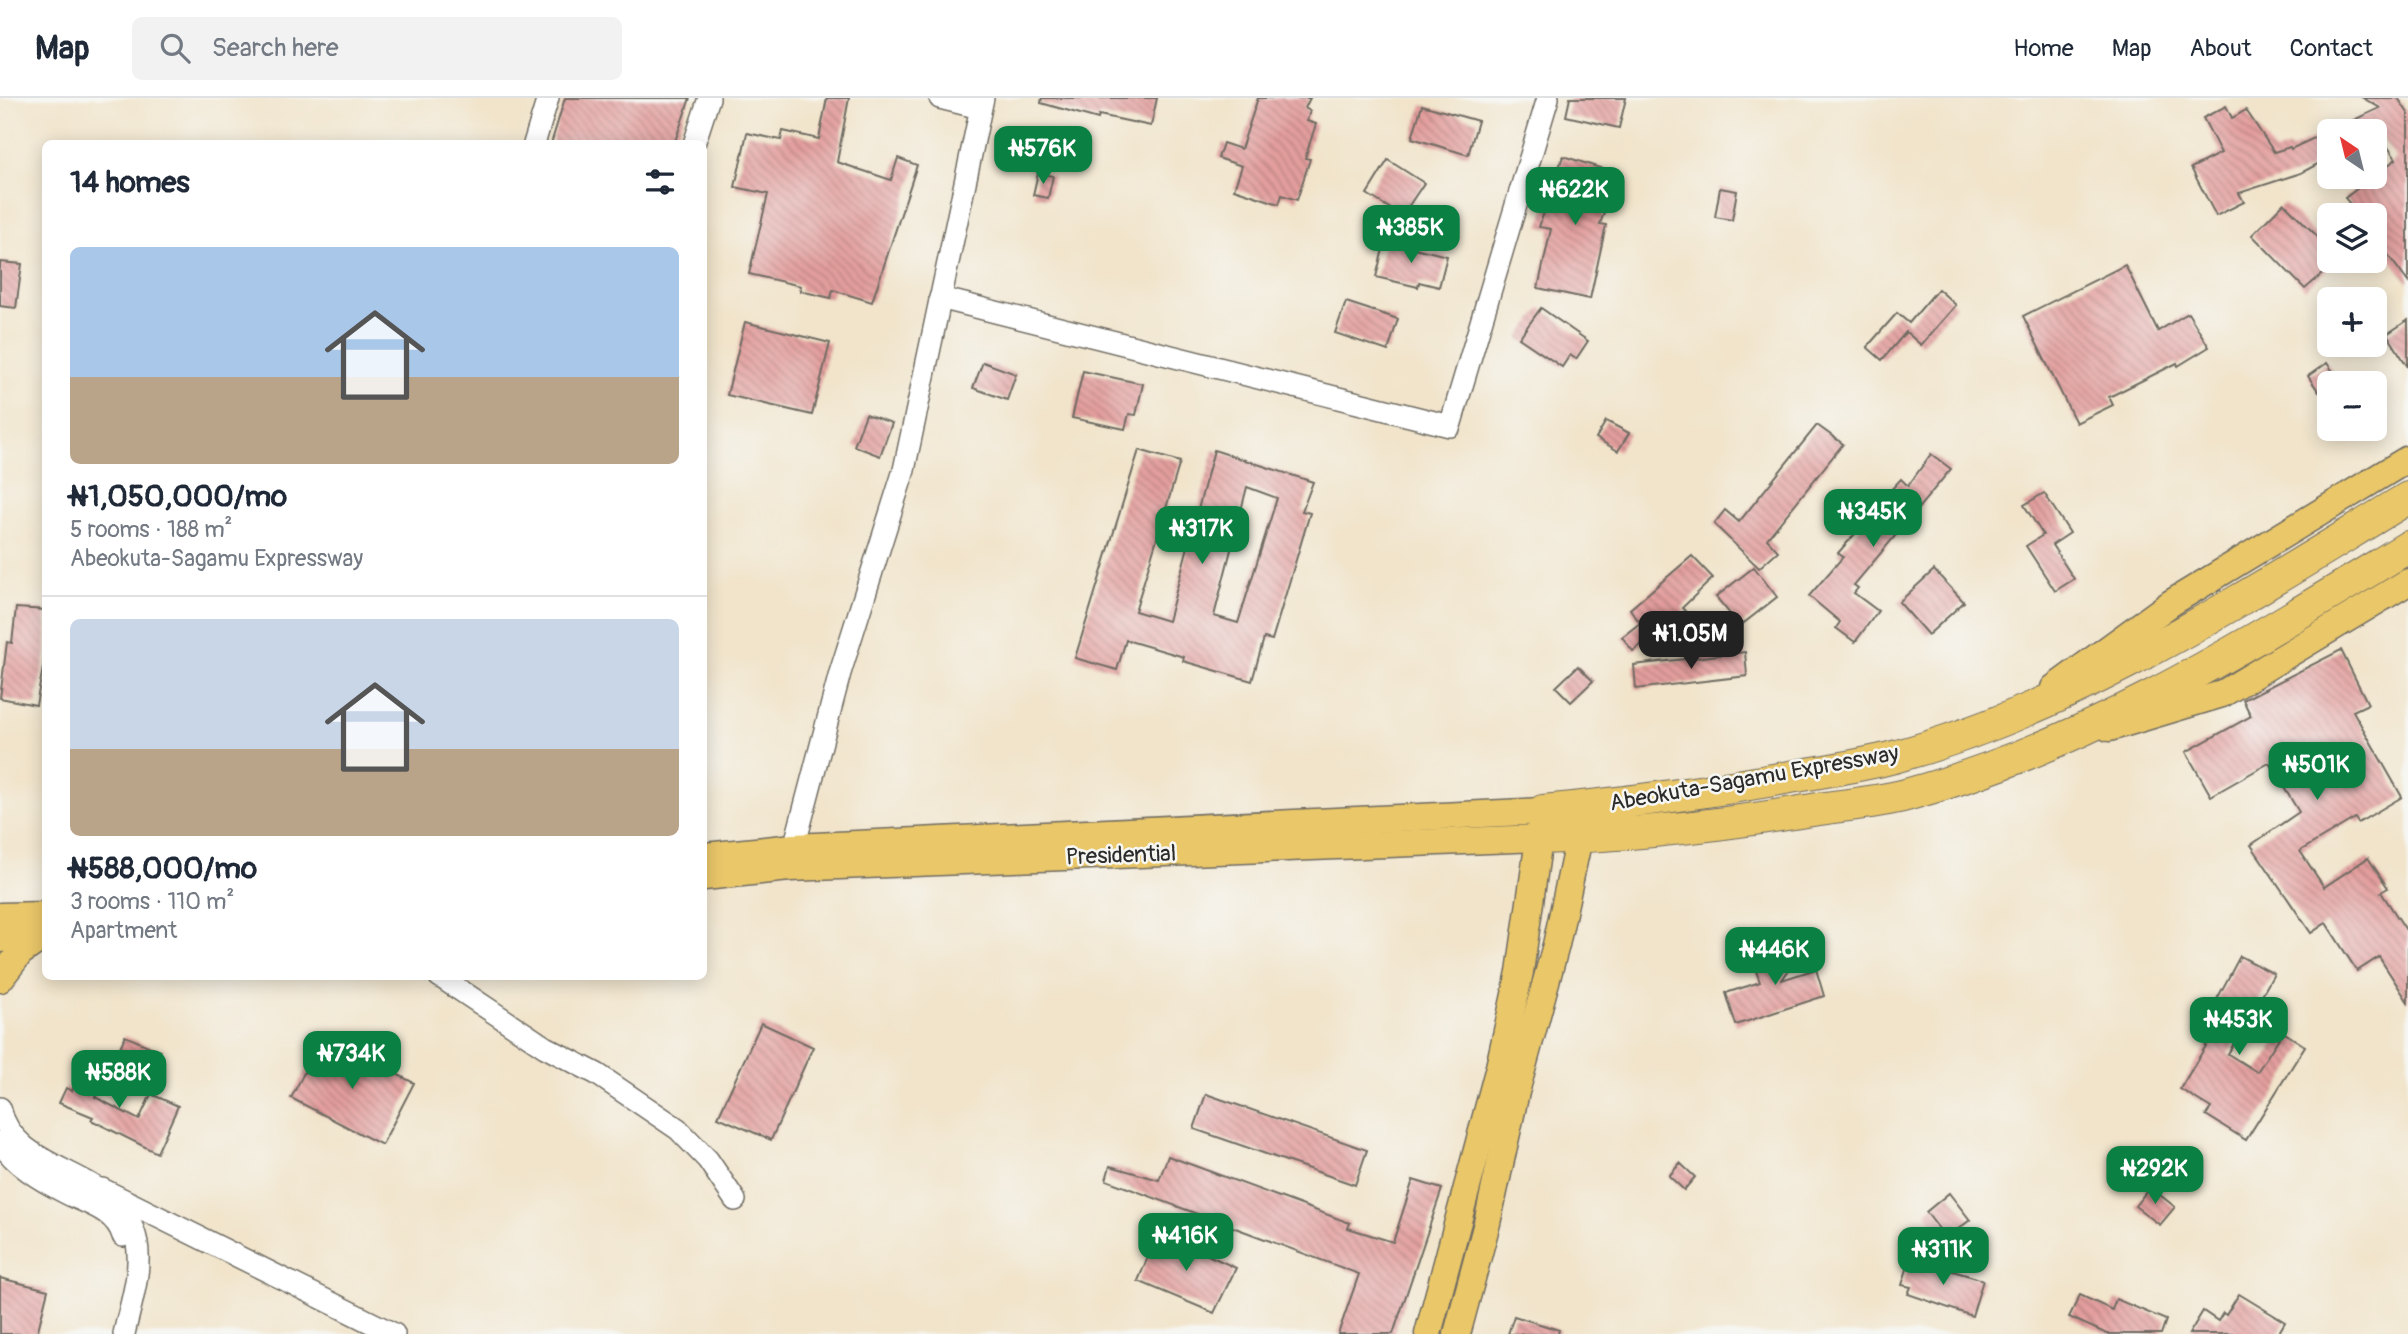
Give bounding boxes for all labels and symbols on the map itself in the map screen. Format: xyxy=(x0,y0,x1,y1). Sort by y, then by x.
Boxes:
north arrow xyxy=(2317,119,2387,189)
pin: ₦576K xyxy=(994,126,1092,186)
pin: ₦622K xyxy=(1526,167,1624,227)
pin: ₦385K xyxy=(1362,206,1460,265)
pin: ₦345K xyxy=(1824,490,1922,549)
pin: ₦317K xyxy=(1153,506,1251,566)
pin: ₦1.05M xyxy=(1634,612,1748,671)
street label: Abeokuta-Sagamu Expressway xyxy=(1607,738,1901,818)
pin: ₦501K xyxy=(2268,742,2366,802)
street label: Presidential xyxy=(1065,839,1177,871)
pin: ₦446K xyxy=(1726,928,1824,987)
pin: ₦453K xyxy=(2190,998,2288,1057)
pin: ₦734K xyxy=(303,1032,401,1091)
pin: ₦588K xyxy=(70,1051,168,1110)
pin: ₦292K xyxy=(2106,1146,2204,1206)
pin: ₦416K xyxy=(1137,1214,1235,1273)
pin: ₦311K xyxy=(1894,1228,1992,1287)

